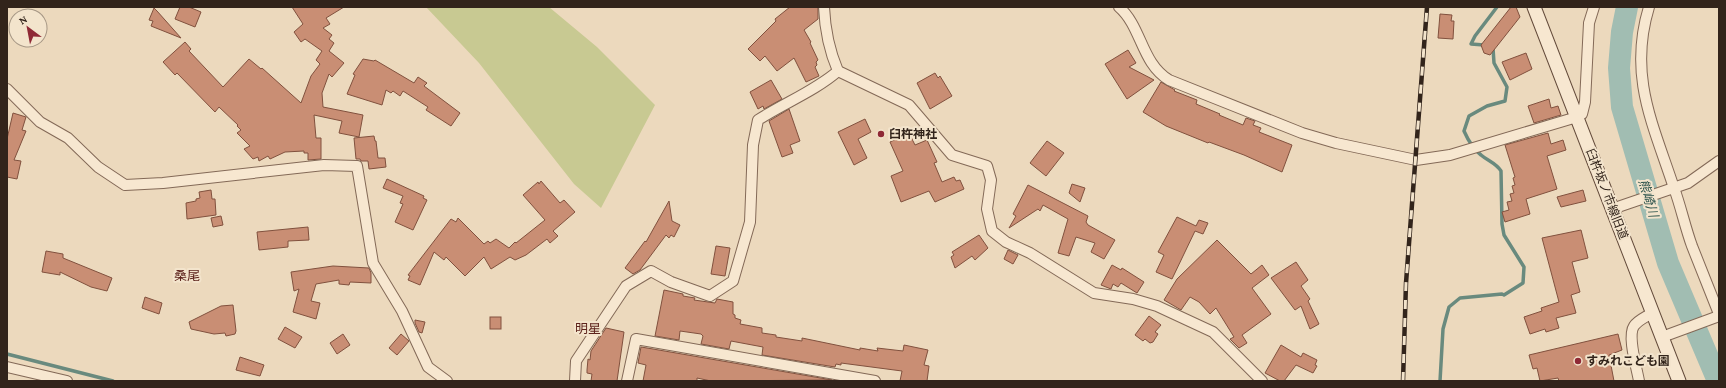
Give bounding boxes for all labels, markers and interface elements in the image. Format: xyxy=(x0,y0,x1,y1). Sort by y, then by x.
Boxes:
north arrow xyxy=(8,8,48,48)
text: N xyxy=(16,12,29,27)
place label: 臼杵神社 xyxy=(889,127,937,141)
marker: 臼杵神社 xyxy=(876,129,886,139)
street label: 臼杵坂ノ市線旧道 xyxy=(1583,147,1631,241)
water label: 熊崎川 xyxy=(1636,177,1662,221)
district label: 桑尾 xyxy=(174,268,200,283)
district label: 明星 xyxy=(575,321,601,336)
place label: すみれこども園 xyxy=(1586,354,1670,368)
marker: すみれこども園 xyxy=(1573,356,1583,366)

